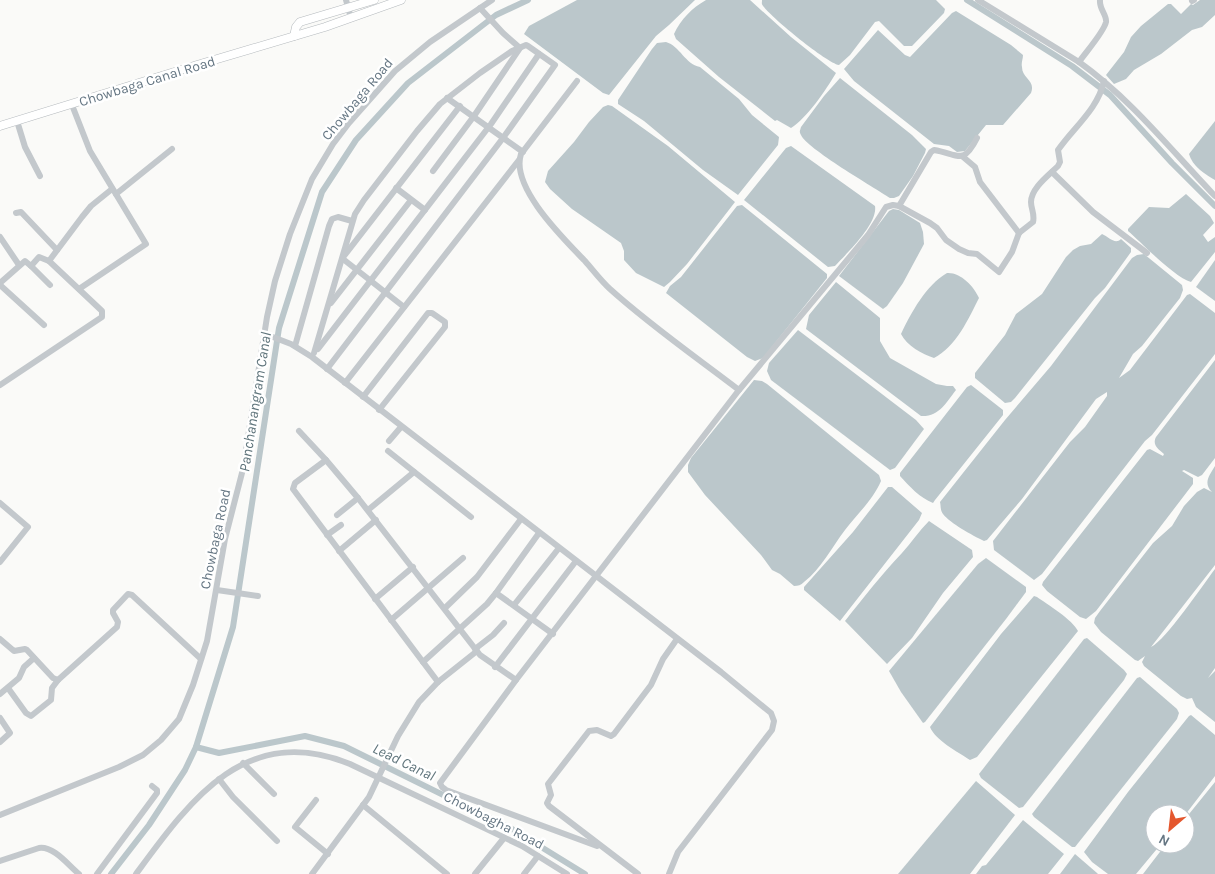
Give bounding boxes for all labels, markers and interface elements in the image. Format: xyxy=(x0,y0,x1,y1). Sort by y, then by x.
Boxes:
street label: Chowbaga Canal Road xyxy=(77,53,217,110)
street label: Chowbaga Road xyxy=(318,55,397,144)
water label: Panchanangram Canal xyxy=(235,331,275,473)
street label: Chowbaga Road xyxy=(197,487,234,591)
water label: Lead Canal xyxy=(370,739,438,785)
street label: Chowbagha Road xyxy=(441,788,547,853)
north arrow xyxy=(1145,804,1195,854)
text: N xyxy=(1156,830,1173,850)

